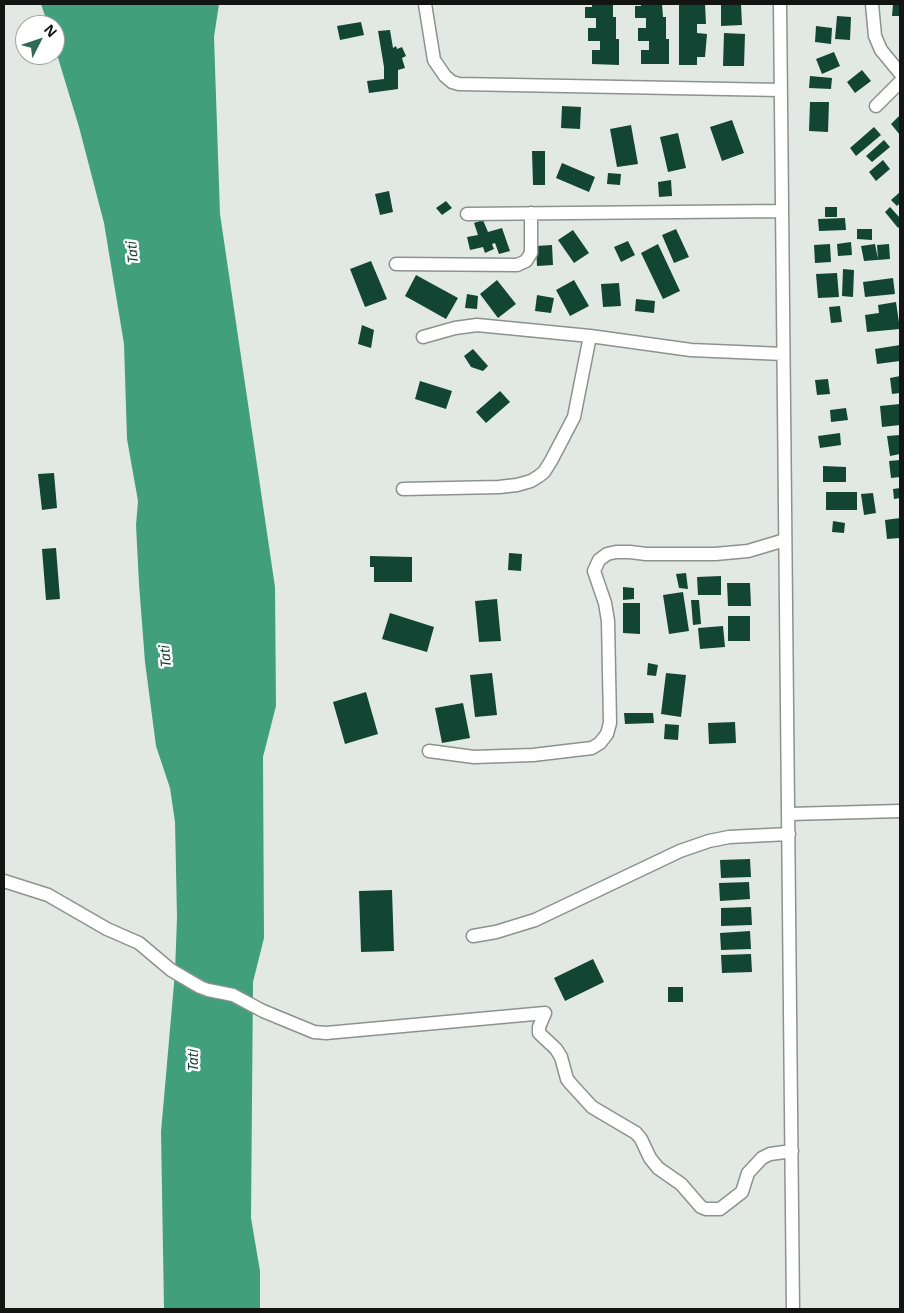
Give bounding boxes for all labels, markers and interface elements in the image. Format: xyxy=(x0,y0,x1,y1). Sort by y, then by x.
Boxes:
north arrow xyxy=(15,15,65,65)
text: N xyxy=(40,20,62,41)
water label: Tati xyxy=(124,240,142,264)
water label: Tati xyxy=(157,644,175,668)
water label: Tati xyxy=(186,1049,202,1071)

